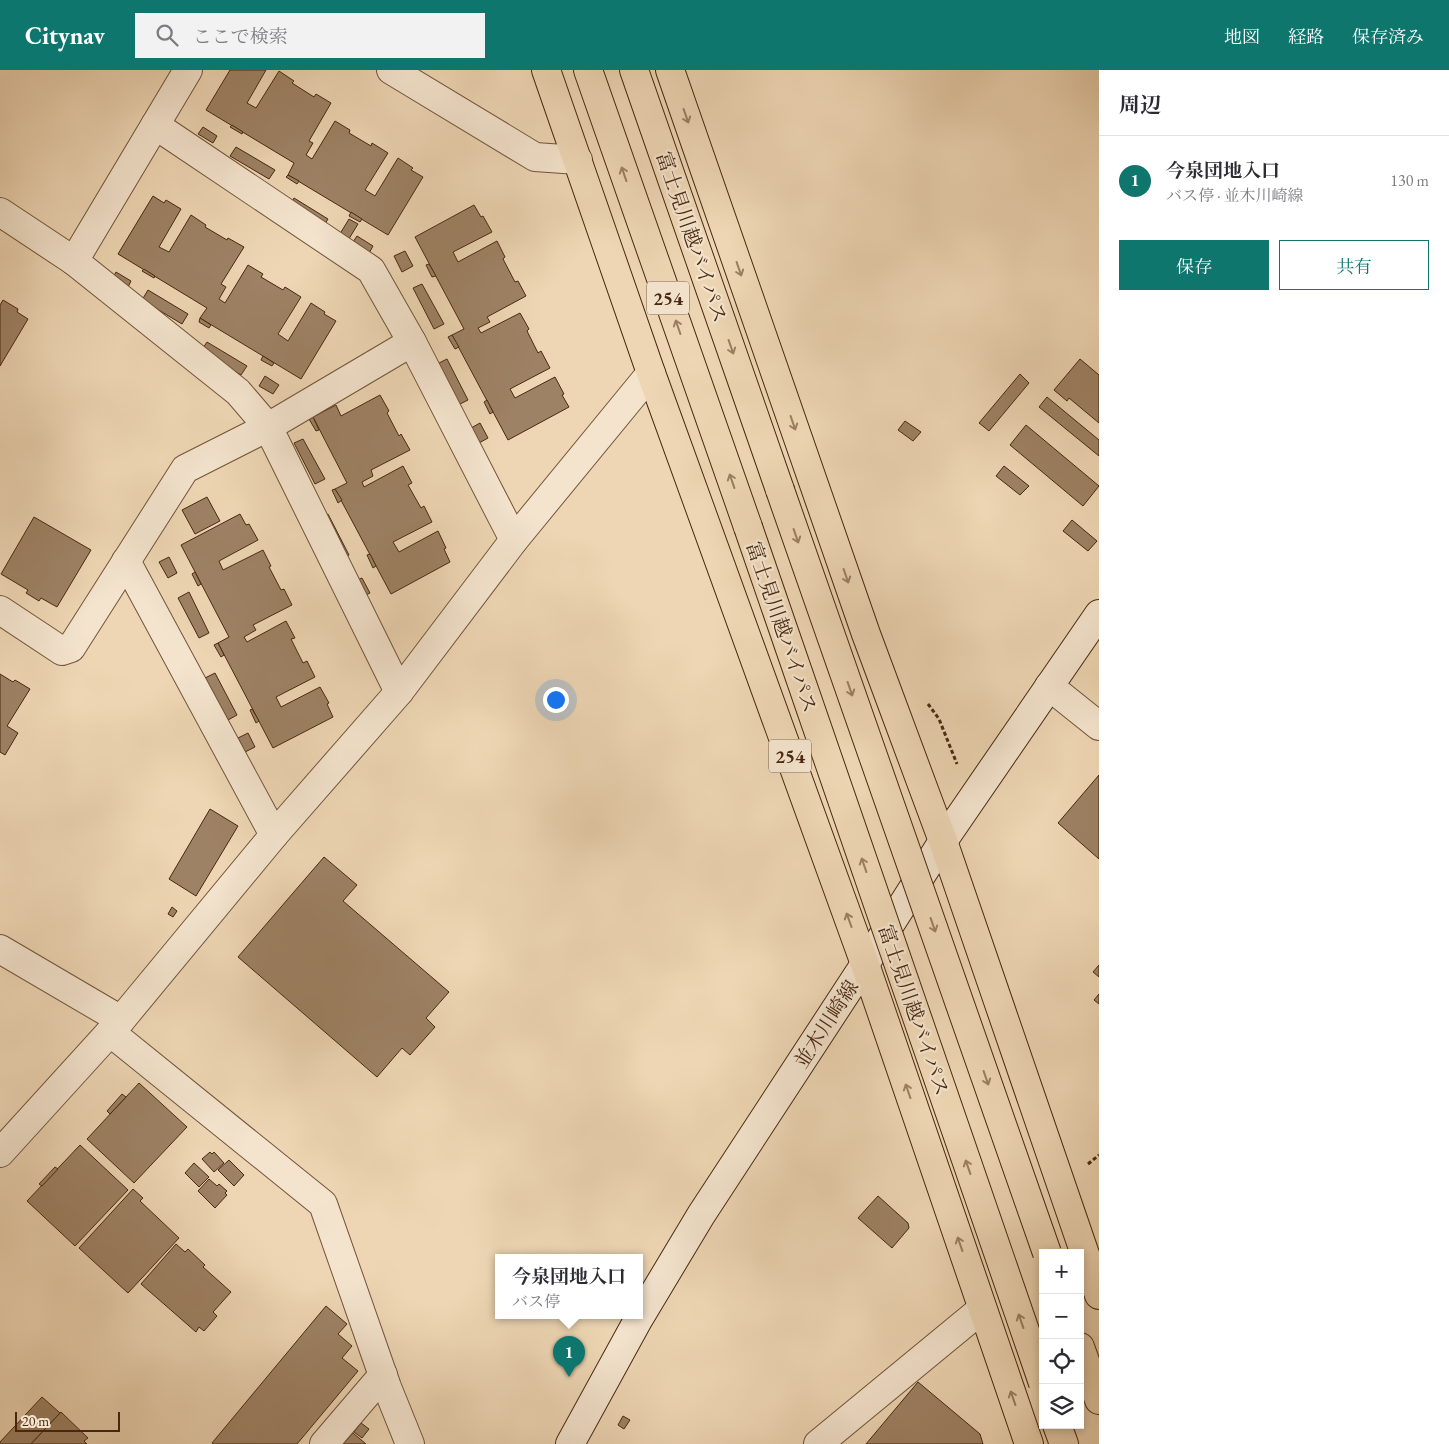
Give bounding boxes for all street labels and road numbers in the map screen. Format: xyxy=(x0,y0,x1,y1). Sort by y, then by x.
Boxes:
street label: 富士見川越バイパス xyxy=(650,148,734,326)
road number: 254 xyxy=(647,282,689,314)
street label: 富士見川越バイパス xyxy=(740,538,824,716)
road number: 254 xyxy=(769,739,811,772)
street label: 富士見川越バイパス xyxy=(872,921,956,1099)
street label: 並木川崎線 xyxy=(788,975,864,1073)

